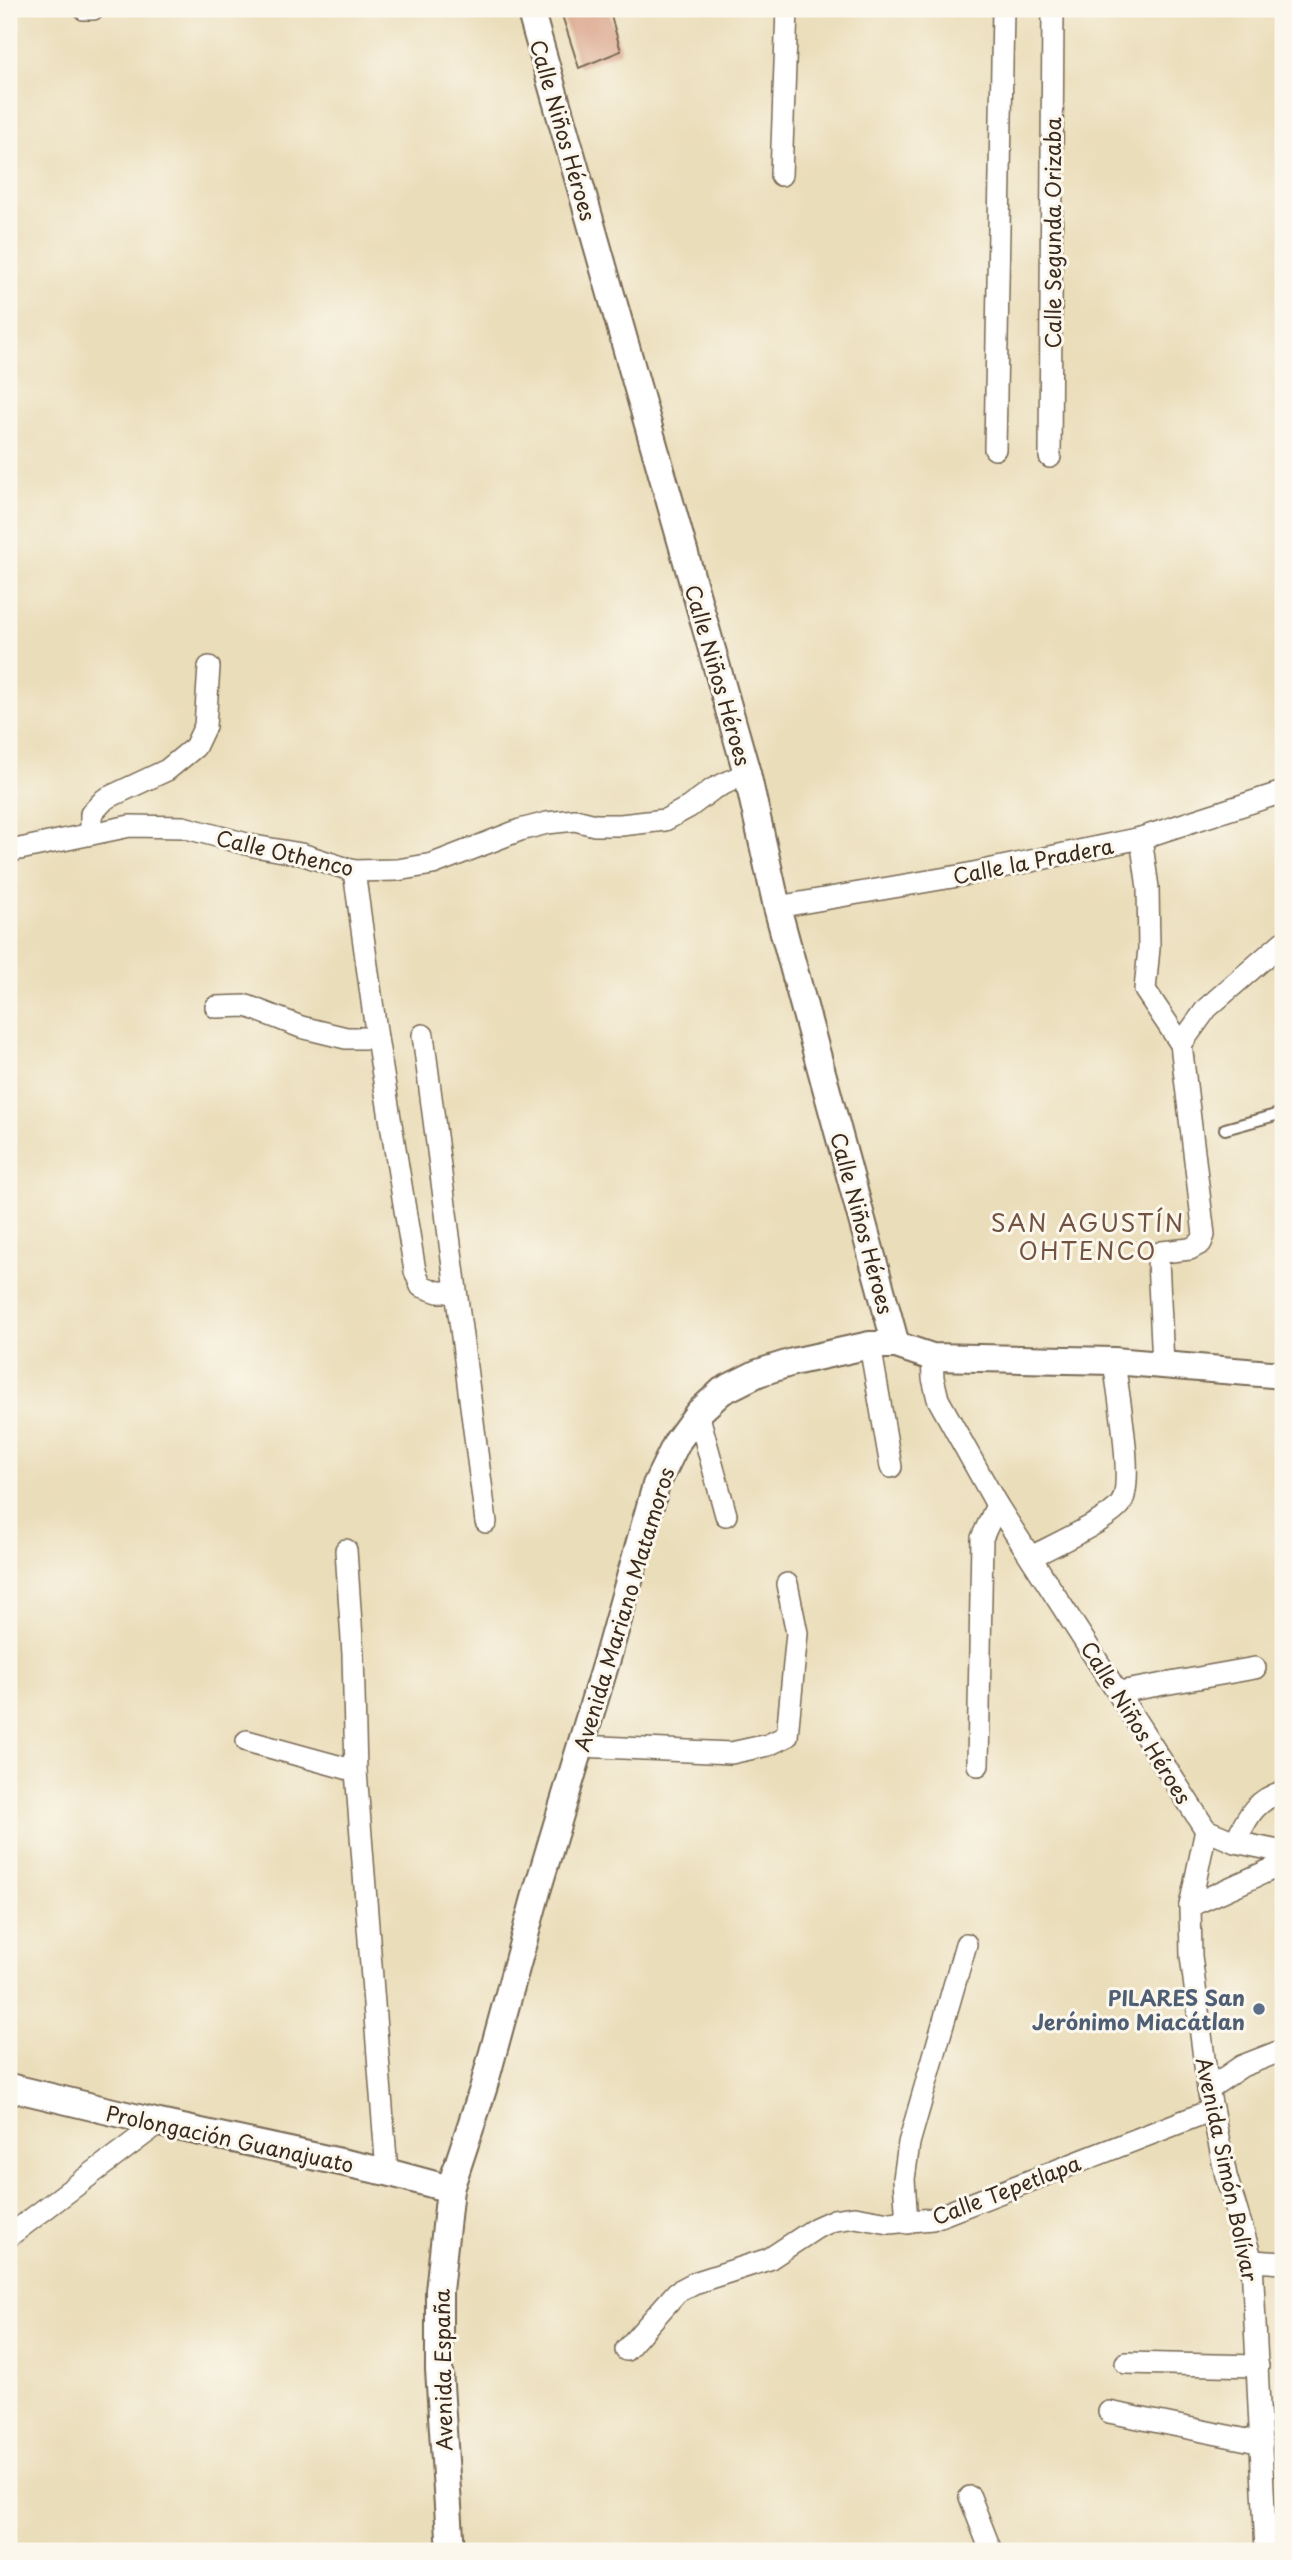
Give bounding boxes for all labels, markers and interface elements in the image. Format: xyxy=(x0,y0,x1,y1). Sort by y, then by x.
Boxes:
street label: Calle Niños Héroes xyxy=(523,36,605,224)
street label: Calle Segunda Orizaba xyxy=(1036,117,1068,349)
street label: Calle Niños Héroes xyxy=(678,581,760,769)
street label: Calle Othenco xyxy=(213,821,357,883)
street label: Calle la Pradera xyxy=(950,829,1116,891)
street label: Calle Niños Héroes xyxy=(823,1128,903,1318)
district label: SAN AGUSTÍN OHTENCO xyxy=(991,1204,1185,1268)
street label: Avenida Mariano Matamoros xyxy=(564,1463,682,1755)
street label: Calle Niños Héroes xyxy=(1074,1634,1200,1810)
place label: PILARES San Jerónimo Miacátlan xyxy=(1032,1981,1245,2037)
marker: PILARES San Jerónimo Miacátlan xyxy=(1251,2001,1267,2017)
street label: Avenida Simón Bolívar xyxy=(1189,2054,1267,2284)
street label: Prolongación Guanajuato xyxy=(103,2096,357,2180)
street label: Calle Tepetlapa xyxy=(927,2146,1086,2232)
street label: Avenida España xyxy=(425,2288,459,2451)

